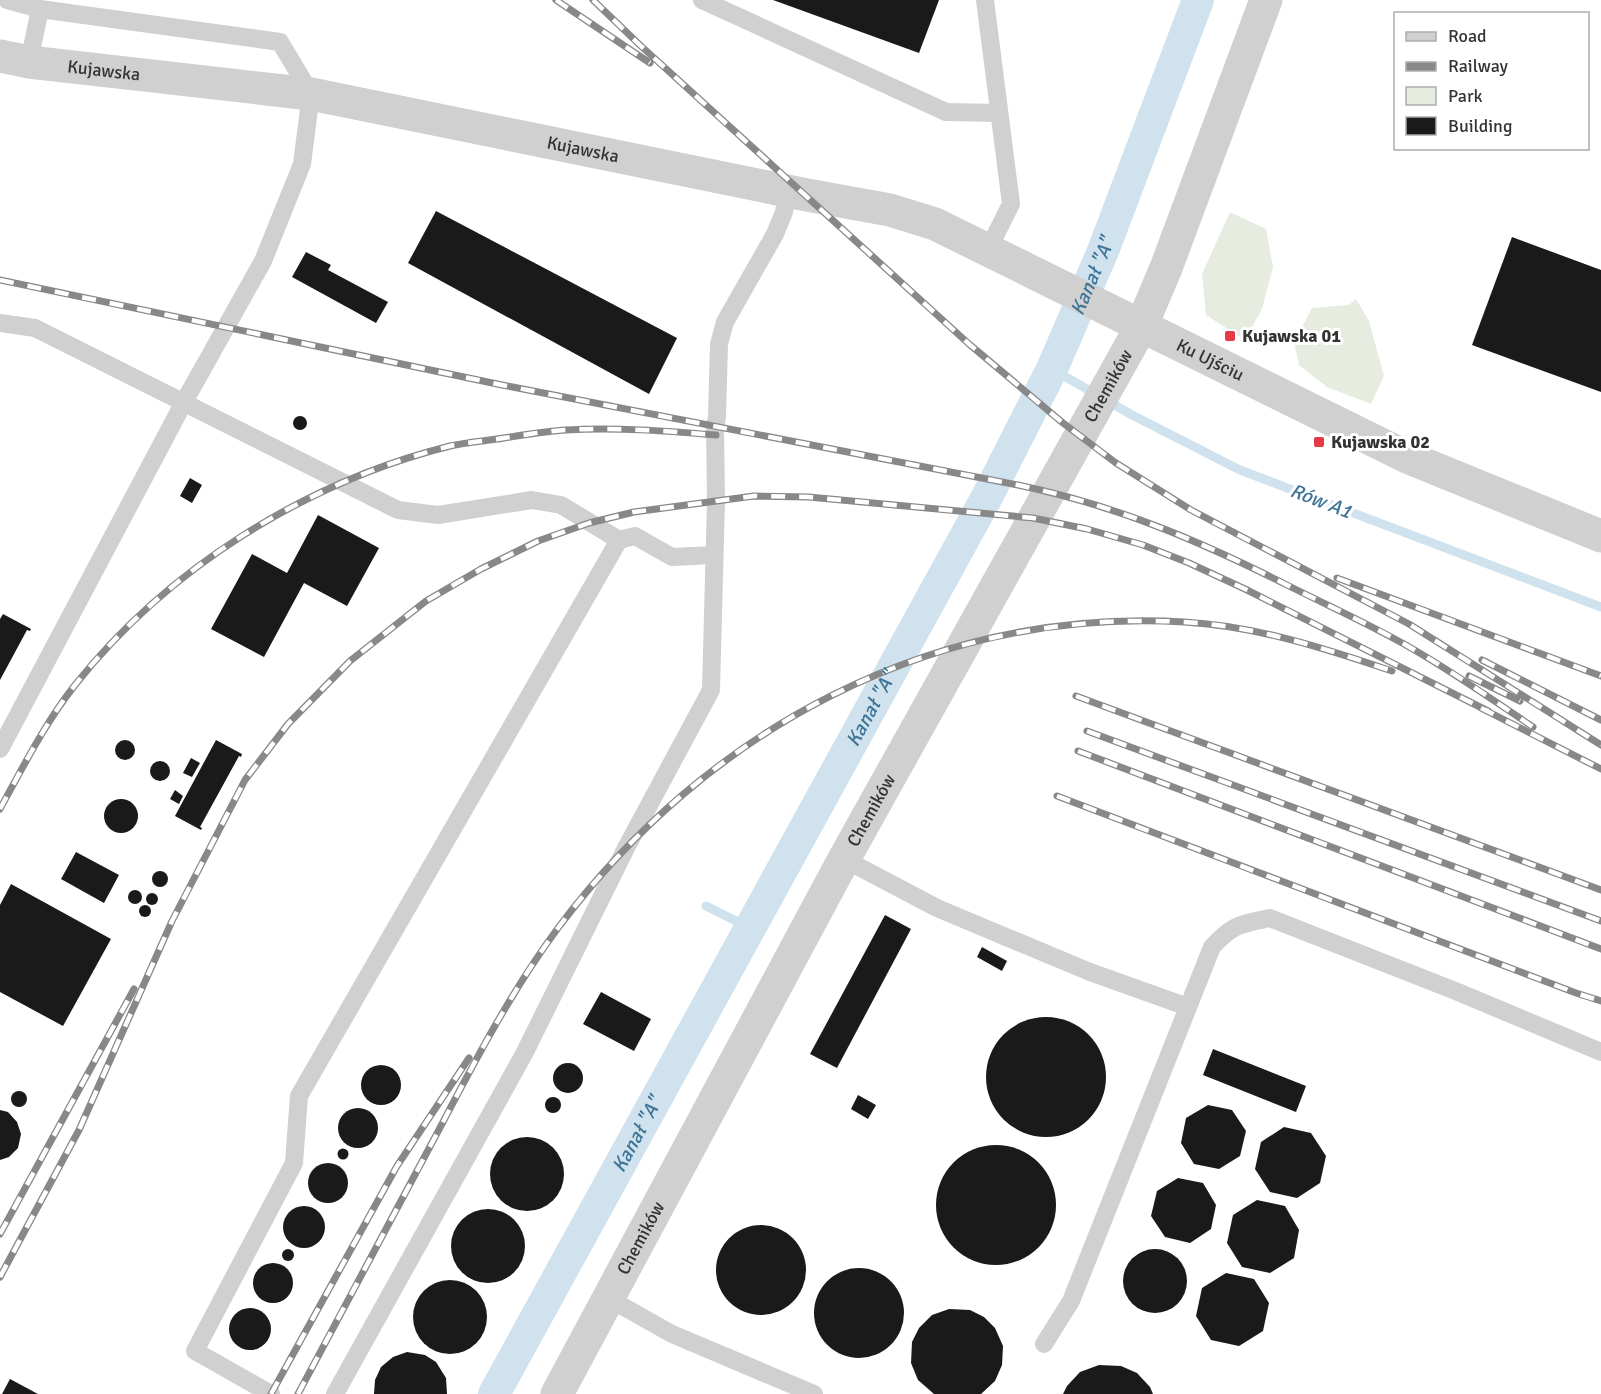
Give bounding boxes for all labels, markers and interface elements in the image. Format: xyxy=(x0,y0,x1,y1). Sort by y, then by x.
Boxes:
legend xyxy=(1394,12,1589,150)
text: Road xyxy=(1448,25,1487,47)
street label: Kujawska xyxy=(66,55,142,86)
text: Railway xyxy=(1448,55,1509,77)
text: Park xyxy=(1448,85,1483,107)
text: Building xyxy=(1448,115,1512,137)
street label: Kujawska xyxy=(545,131,621,167)
water label: Kanał "A" xyxy=(1064,231,1121,319)
place label: Kujawska 01 xyxy=(1242,325,1341,347)
marker: Kujawska 01 xyxy=(1223,329,1237,343)
street label: Ku Ujściu xyxy=(1173,334,1248,386)
street label: Chemików xyxy=(1079,346,1137,426)
place label: Kujawska 02 xyxy=(1331,431,1430,453)
marker: Kujawska 02 xyxy=(1312,435,1326,449)
water label: Rów A1 xyxy=(1287,478,1355,524)
water label: Kanał "A" xyxy=(840,664,903,751)
street label: Chemików xyxy=(842,770,900,850)
water label: Kanał "A" xyxy=(606,1090,669,1176)
street label: Chemików xyxy=(612,1198,669,1278)

